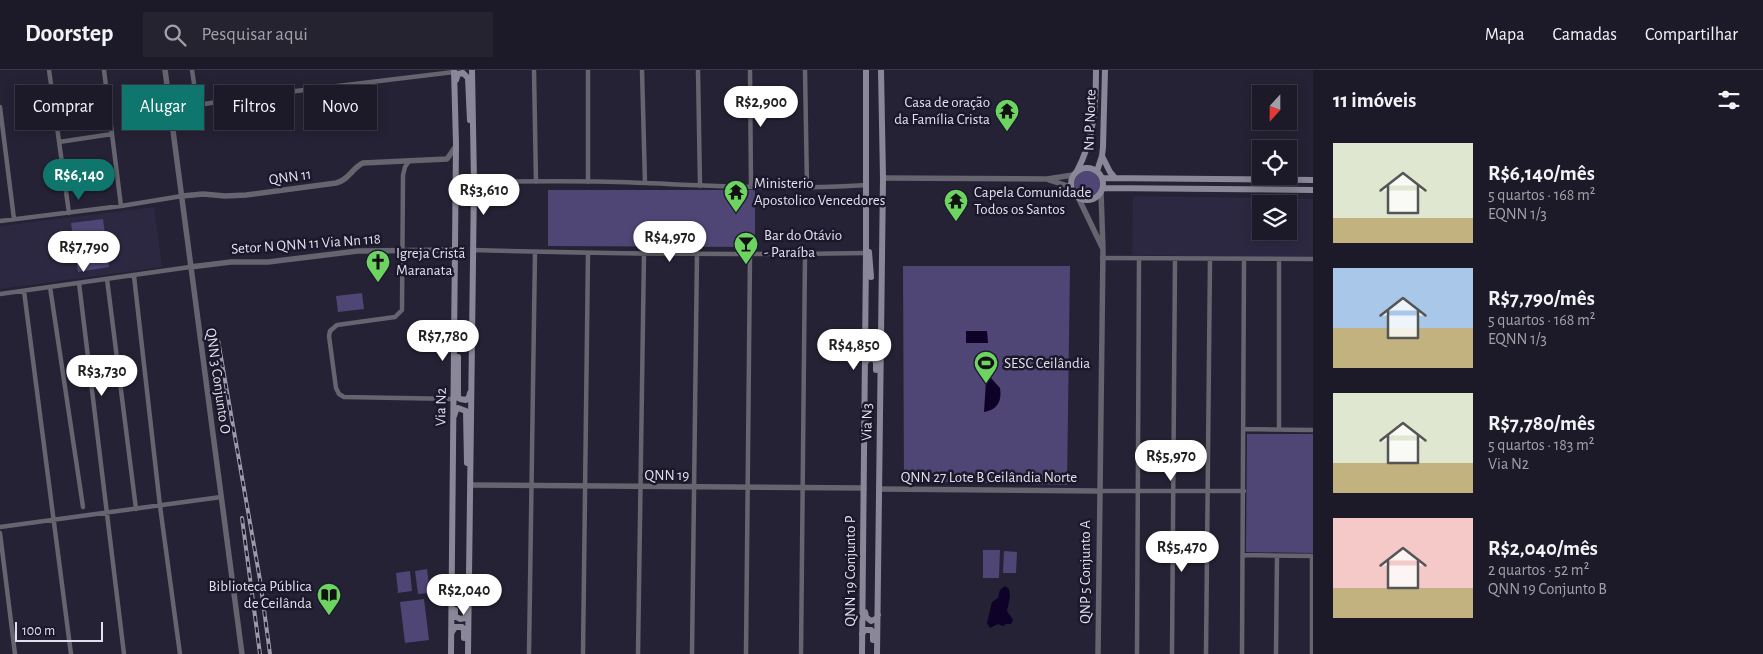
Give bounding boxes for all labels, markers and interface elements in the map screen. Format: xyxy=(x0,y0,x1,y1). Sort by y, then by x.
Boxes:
search box xyxy=(143,12,493,57)
icon: search xyxy=(161,21,189,49)
text: Doorstep xyxy=(25,22,113,46)
text: Pesquisar aqui xyxy=(201,25,308,44)
text: Mapa xyxy=(1485,26,1524,44)
text: Camadas xyxy=(1552,26,1617,44)
text: Compartilhar xyxy=(1645,26,1738,44)
chip: Comprar xyxy=(15,85,112,130)
chip: Alugar xyxy=(122,85,204,130)
chip: Filtros xyxy=(214,85,294,130)
chip: Novo xyxy=(304,85,377,130)
pin: R$2,900 xyxy=(715,85,807,128)
north arrow xyxy=(1252,85,1298,130)
map controls xyxy=(1252,85,1297,240)
icon: filters xyxy=(1715,86,1743,114)
street label: N1 P Norte xyxy=(1081,89,1099,151)
text: 11 imóveis xyxy=(1333,90,1416,111)
text: R$2,900 xyxy=(735,94,787,110)
place label: Casa de oração da Família Crista xyxy=(894,95,990,127)
temple icon: Casa de oração da Família Crista xyxy=(994,98,1020,132)
button: locate xyxy=(1252,140,1297,185)
pin: R$6,140 xyxy=(33,158,125,201)
icon: home xyxy=(1373,163,1433,223)
text: R$6,140/mês xyxy=(1488,163,1595,184)
text: R$6,140 xyxy=(54,167,104,183)
street label: QNN 11 xyxy=(268,167,312,187)
pin: R$3,610 xyxy=(438,174,530,216)
place label: Ministerio Apostolico Vencedores xyxy=(754,176,885,208)
temple icon: Ministerio Apostolico Vencedores xyxy=(723,179,749,213)
text: R$3,610 xyxy=(459,182,509,198)
place label: Capela Comunidade Todos os Santos xyxy=(974,185,1091,217)
text: 5 quartos · 168 m² xyxy=(1488,187,1595,203)
temple icon: Capela Comunidade Todos os Santos xyxy=(943,188,969,222)
button: layers xyxy=(1252,195,1297,240)
text: EQNN 1/3 xyxy=(1488,206,1547,222)
pin: R$4,970 xyxy=(624,220,716,263)
place label: Bar do Otávio - Paraíba xyxy=(764,228,842,260)
text: R$4,970 xyxy=(644,229,696,245)
pin: R$7,790 xyxy=(38,230,130,273)
street label: Setor N QNN 11 Via Nn 118 xyxy=(231,231,381,257)
bar icon: Bar do Otávio - Paraíba xyxy=(733,231,759,265)
text: R$7,790 xyxy=(59,239,109,255)
place label: Igreja Cristã Maranata xyxy=(396,246,465,278)
church icon: Igreja Cristã Maranata xyxy=(365,249,391,283)
icon: home xyxy=(1373,288,1433,348)
text: R$7,790/mês xyxy=(1488,288,1595,309)
text: 5 quartos · 168 m² xyxy=(1488,312,1595,328)
pin: R$7,780 xyxy=(397,320,489,362)
street label: QNN 3 Conjunto O xyxy=(203,327,233,435)
text: R$7,780 xyxy=(418,328,468,344)
pin: R$4,850 xyxy=(808,328,900,371)
text: EQNN 1/3 xyxy=(1488,331,1547,347)
text: R$4,850 xyxy=(828,337,880,353)
sports icon: SESC Ceilândia xyxy=(973,350,999,384)
pin: R$3,730 xyxy=(56,354,148,397)
place label: SESC Ceilândia xyxy=(1004,356,1090,371)
text: R$3,730 xyxy=(77,363,127,379)
street label: Via N2 xyxy=(433,387,449,426)
street label: Via N3 xyxy=(859,403,875,441)
icon: home xyxy=(1373,413,1433,473)
text: R$7,780/mês xyxy=(1488,413,1595,434)
text: 5 quartos · 183 m² xyxy=(1488,437,1594,453)
pin: R$5,970 xyxy=(1125,440,1217,482)
text: R$5,970 xyxy=(1146,448,1196,464)
text: Via N2 xyxy=(1488,456,1529,472)
street label: QNN 19 xyxy=(645,468,689,483)
street label: QNN 27 Lote B Ceilândia Norte xyxy=(901,470,1077,485)
street label: QNN 19 Conjunto P xyxy=(843,515,858,627)
street label: QNP 5 Conjunto A xyxy=(1078,520,1093,624)
pin: R$5,470 xyxy=(1136,530,1228,573)
icon: home xyxy=(1373,538,1433,598)
text: R$2,040/mês xyxy=(1488,538,1598,559)
text: R$5,470 xyxy=(1157,539,1207,555)
text: 2 quartos · 52 m² xyxy=(1488,562,1589,578)
pin: R$2,040 xyxy=(418,574,510,616)
place label: Biblioteca Pública de Ceilânda xyxy=(209,579,312,611)
text: QNN 19 Conjunto B xyxy=(1488,581,1607,597)
library icon: Biblioteca Pública de Ceilânda xyxy=(316,582,342,616)
text: R$2,040 xyxy=(438,582,490,598)
scale bar xyxy=(15,619,102,642)
text: 100 m xyxy=(22,624,55,638)

